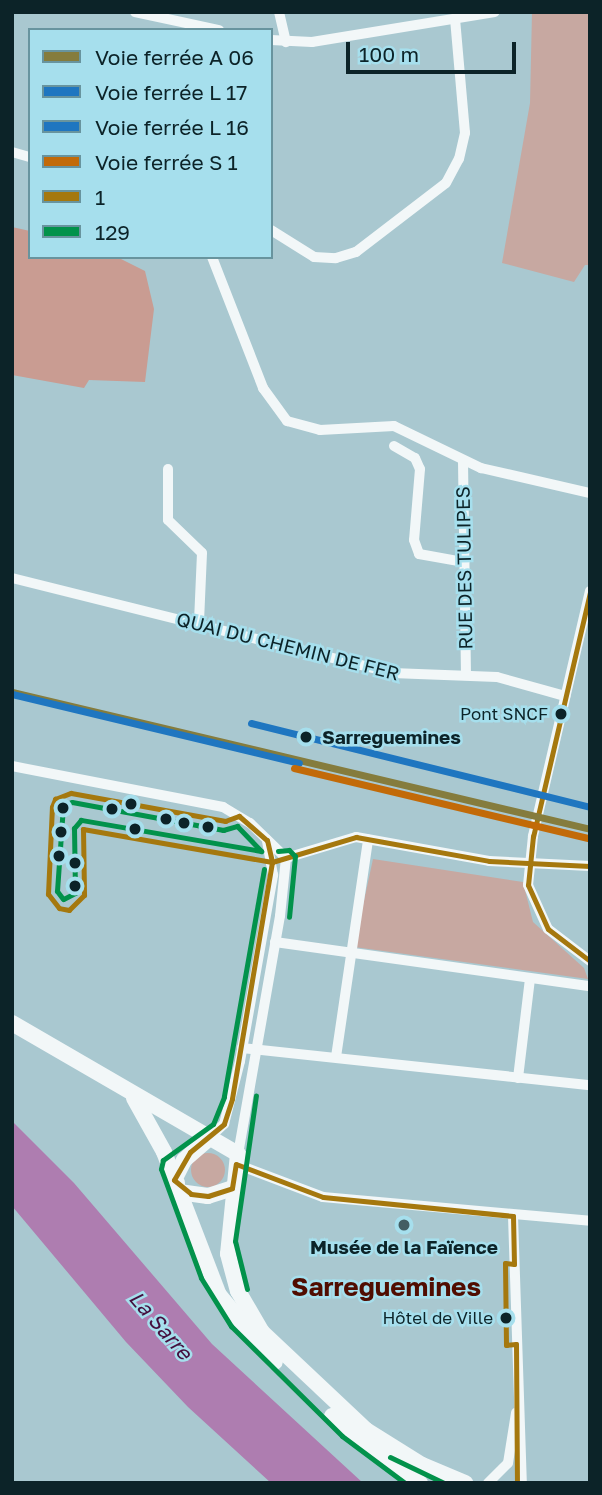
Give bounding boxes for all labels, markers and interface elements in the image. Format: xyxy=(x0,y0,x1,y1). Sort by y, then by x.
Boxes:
legend xyxy=(28,28,273,259)
scale bar xyxy=(350,28,520,72)
text: 100 m xyxy=(359,41,419,67)
text: Voie ferrée A 06 xyxy=(95,44,254,70)
text: Voie ferrée L 17 xyxy=(95,79,247,105)
text: Voie ferrée L 16 xyxy=(95,114,249,140)
text: Voie ferrée S 1 xyxy=(95,149,238,175)
text: 1 xyxy=(95,184,105,210)
text: 129 xyxy=(95,219,130,245)
street label: RUE DES TULIPES xyxy=(451,486,477,650)
street label: QUAI DU CHEMIN DE FER xyxy=(174,607,402,685)
place label: Pont SNCF xyxy=(460,704,548,724)
marker: Pont SNCF xyxy=(554,707,568,721)
place label: Sarreguemines xyxy=(322,726,461,748)
marker: Sarreguemines xyxy=(296,727,316,747)
unlabelled marker xyxy=(124,797,138,811)
unlabelled marker xyxy=(56,801,70,815)
unlabelled marker xyxy=(105,802,119,816)
unlabelled marker xyxy=(159,812,173,826)
unlabelled marker xyxy=(177,816,191,830)
unlabelled marker xyxy=(201,820,215,834)
unlabelled marker xyxy=(128,822,142,836)
unlabelled marker xyxy=(54,825,68,839)
unlabelled marker xyxy=(52,849,66,863)
unlabelled marker xyxy=(68,856,82,870)
unlabelled marker xyxy=(68,879,82,893)
marker: Musée de la Faïence xyxy=(396,1217,412,1233)
place label: Musée de la Faïence xyxy=(310,1236,498,1258)
district label: Sarreguemines xyxy=(291,1271,481,1303)
water label: La Sarre xyxy=(124,1285,198,1365)
place label: Hôtel de Ville xyxy=(382,1308,493,1328)
marker: Hôtel de Ville xyxy=(499,1311,513,1325)

